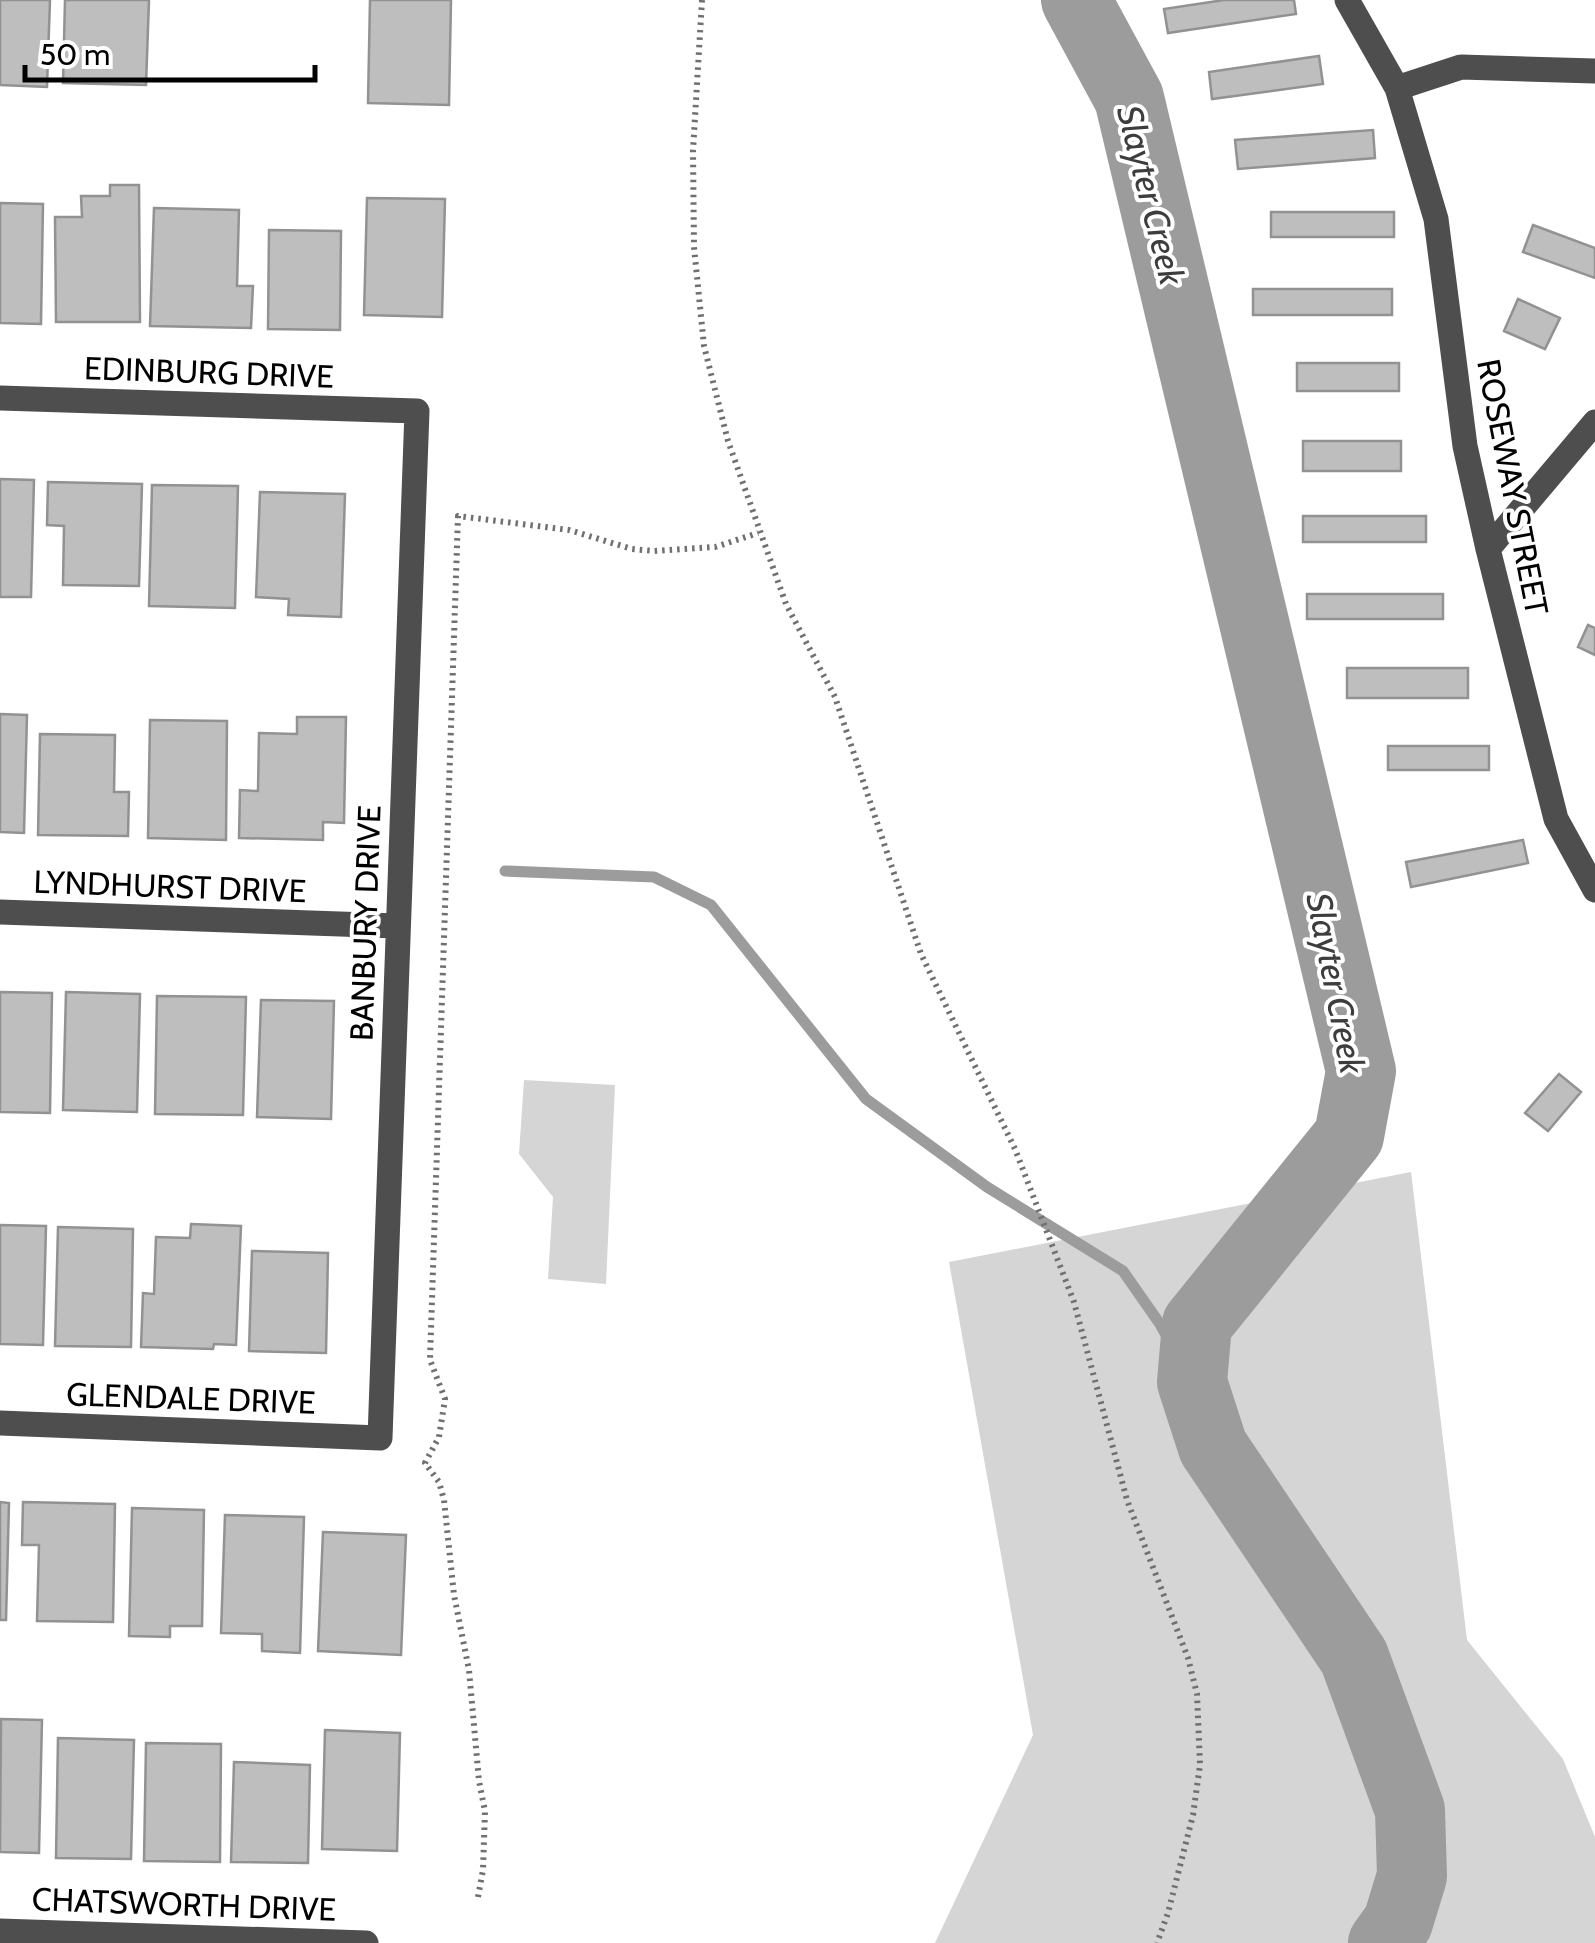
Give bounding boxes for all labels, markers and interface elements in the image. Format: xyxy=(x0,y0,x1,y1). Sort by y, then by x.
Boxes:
scale bar xyxy=(25,20,315,82)
text: 50 m xyxy=(40,36,110,73)
water label: Slayter Creek xyxy=(1108,101,1194,290)
street label: EDINBURG DRIVE xyxy=(83,348,335,396)
street label: ROSEWAY STREET xyxy=(1469,356,1557,618)
street label: BANBURY DRIVE xyxy=(341,804,389,1042)
street label: LYNDHURST DRIVE xyxy=(33,862,307,910)
water label: Slayter Creek xyxy=(1297,889,1375,1078)
street label: GLENDALE DRIVE xyxy=(66,1374,316,1422)
street label: CHATSWORTH DRIVE xyxy=(31,1879,337,1929)

